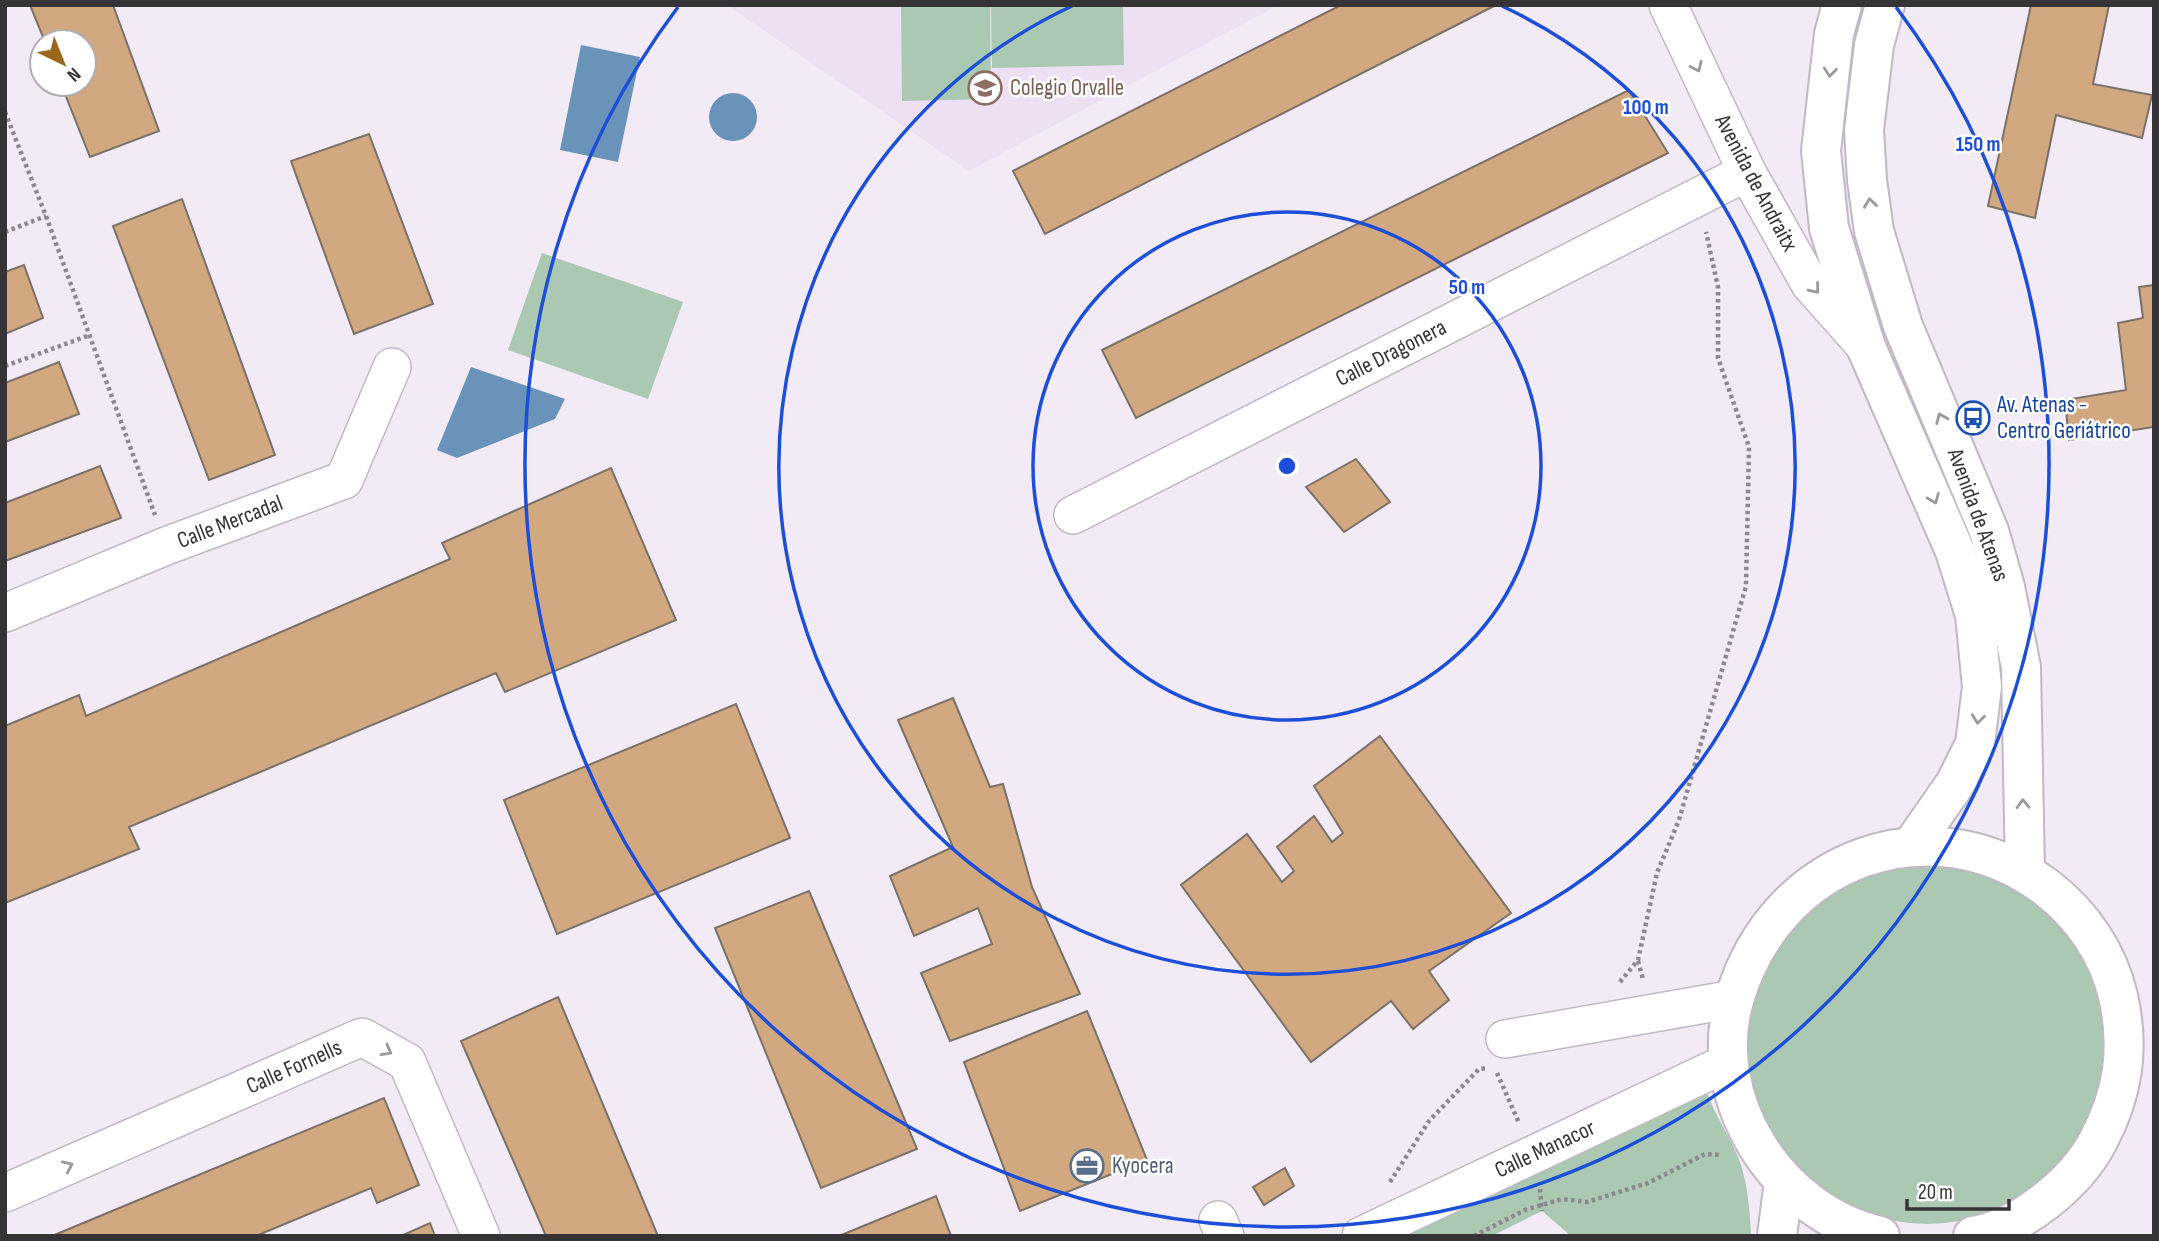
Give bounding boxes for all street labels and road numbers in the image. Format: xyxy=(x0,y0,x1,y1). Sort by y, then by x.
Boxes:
street label: Avenida de Andraitx xyxy=(1708,109,1804,257)
street label: Calle Dragonera xyxy=(1331,313,1451,393)
street label: Avenida de Atenas xyxy=(1941,444,2015,585)
street label: Calle Mercadal xyxy=(173,489,287,555)
street label: Calle Fornells xyxy=(242,1034,346,1100)
street label: Calle Manacor xyxy=(1490,1113,1600,1184)

